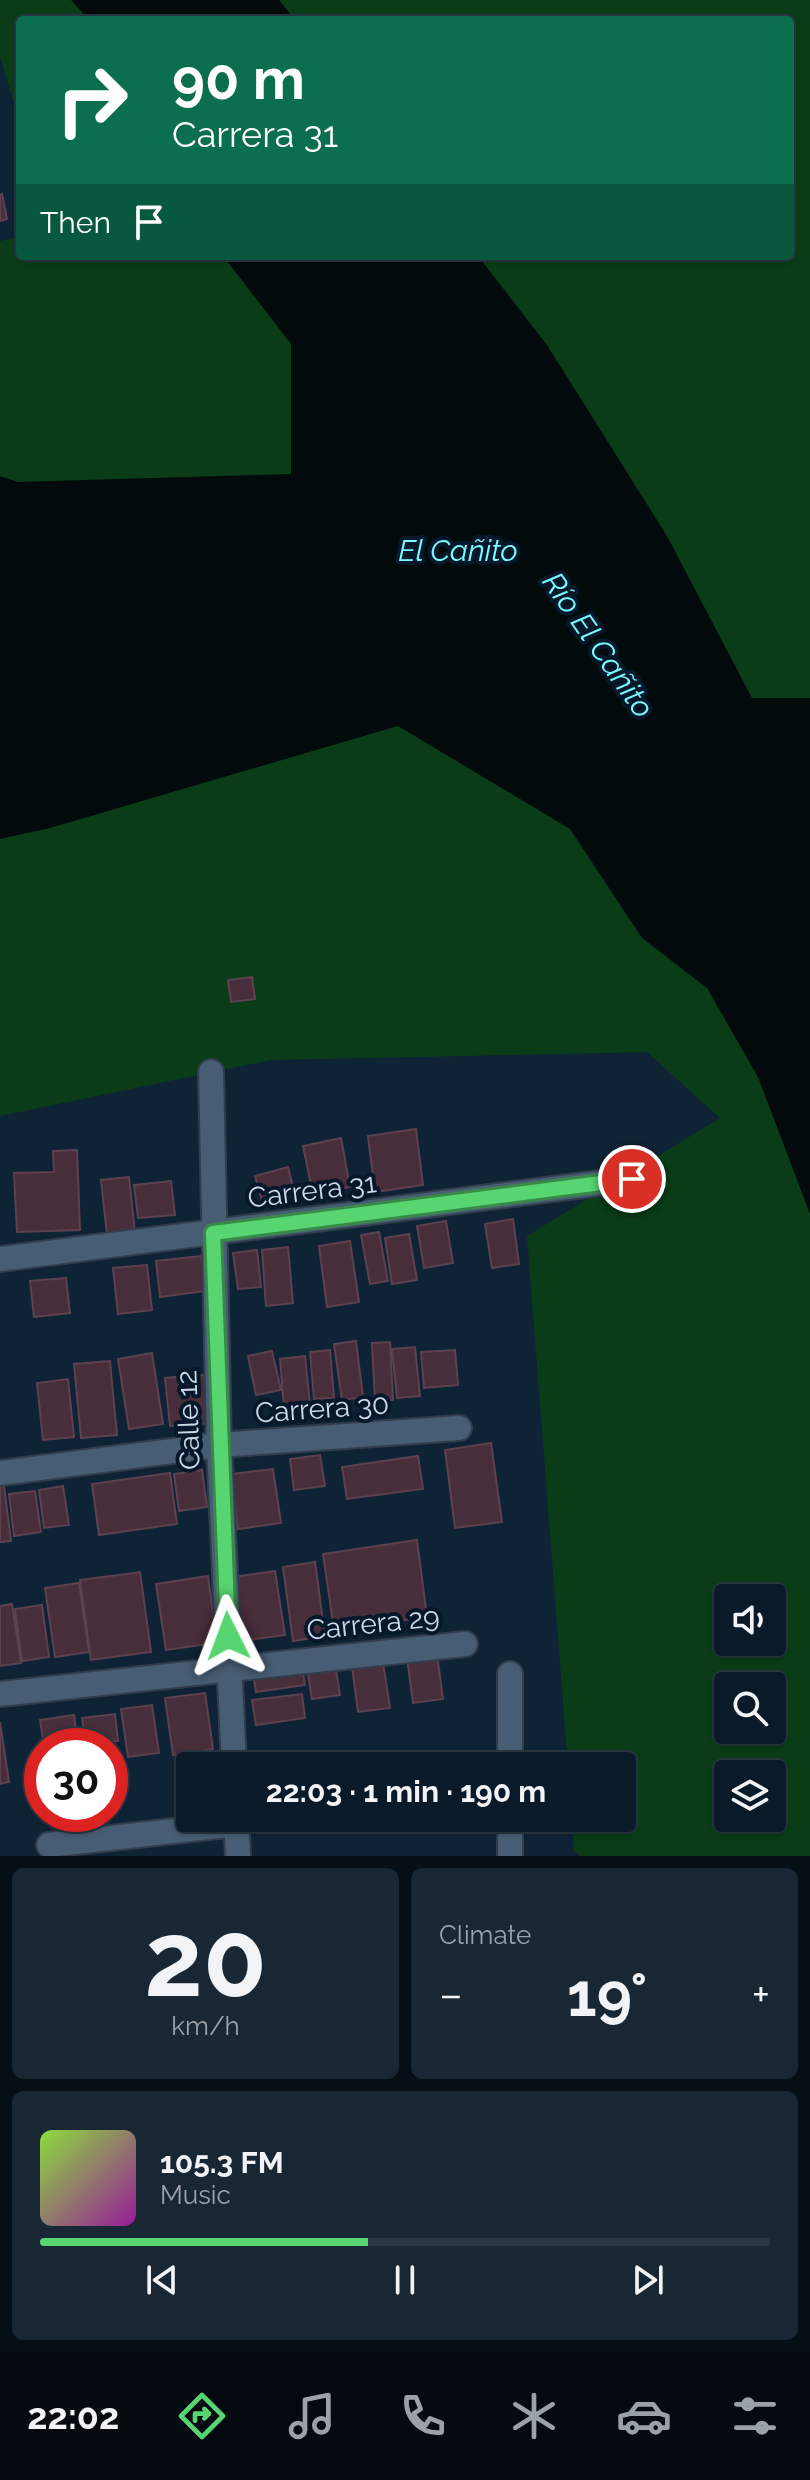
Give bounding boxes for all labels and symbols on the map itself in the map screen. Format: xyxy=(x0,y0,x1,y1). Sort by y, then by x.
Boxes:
water label: El Cañito xyxy=(398,533,518,568)
water label: Río El Cañito xyxy=(536,565,661,724)
pin xyxy=(598,1145,666,1213)
street label: Carrera 31 xyxy=(246,1166,378,1215)
street label: Calle 12 xyxy=(170,1370,207,1470)
street label: Carrera 30 xyxy=(254,1387,390,1430)
position arrow xyxy=(186,1594,270,1678)
street label: Carrera 29 xyxy=(305,1600,441,1647)
speed limit sign: 30 xyxy=(24,1728,128,1832)

